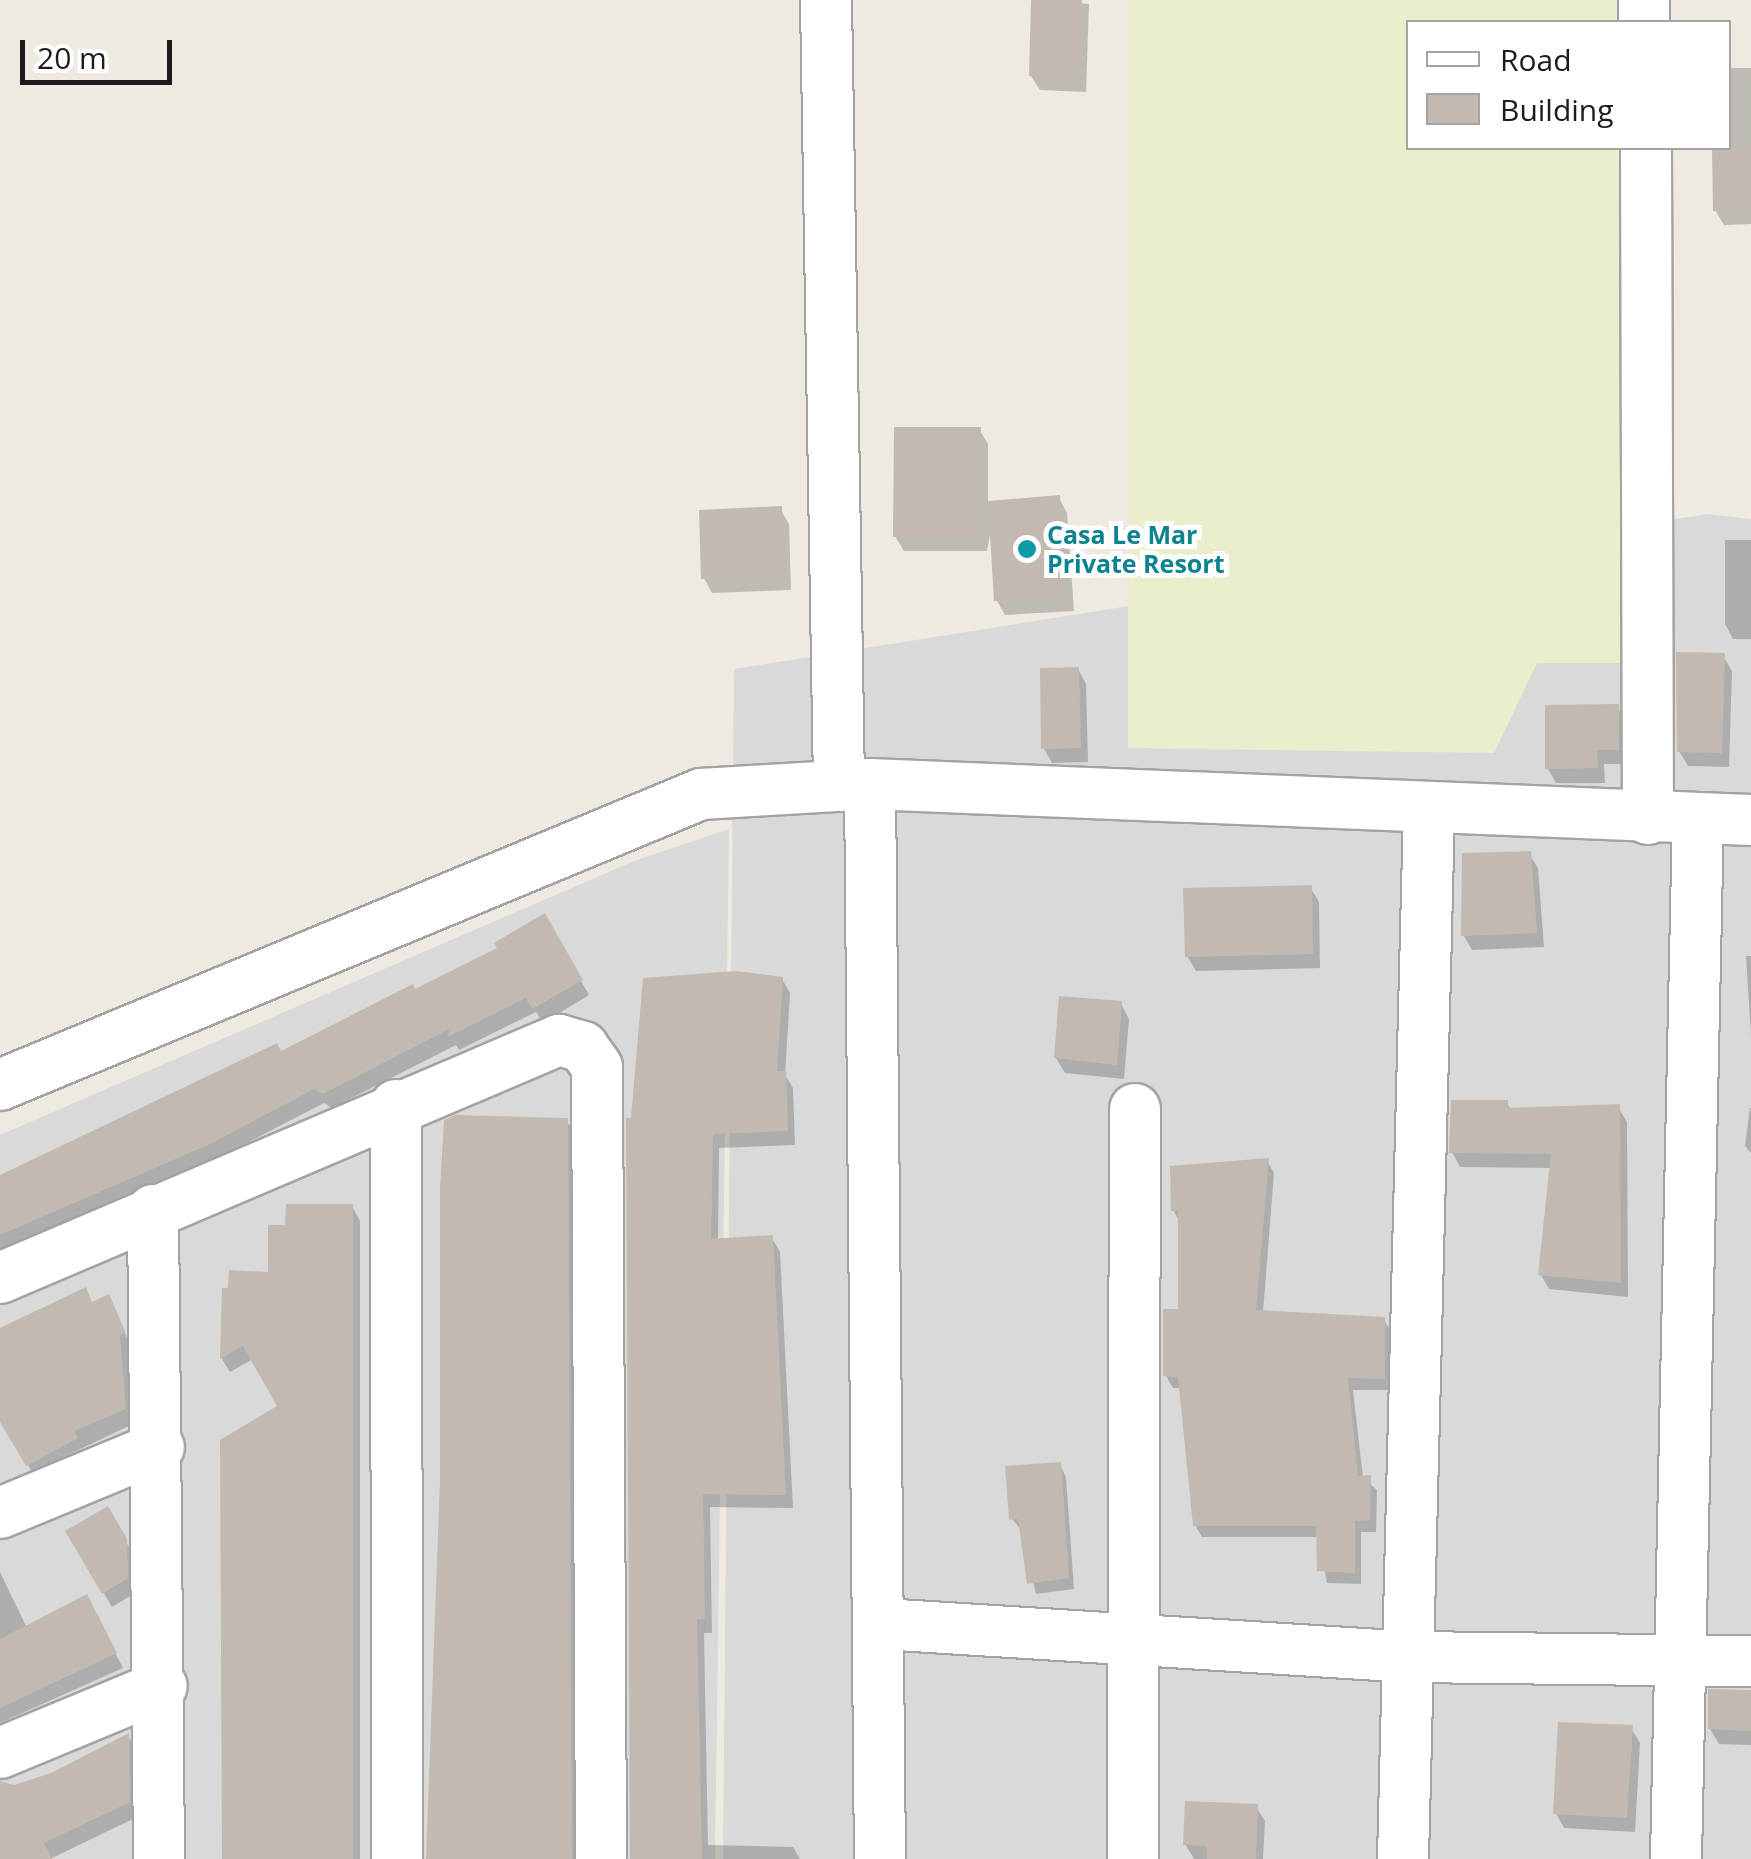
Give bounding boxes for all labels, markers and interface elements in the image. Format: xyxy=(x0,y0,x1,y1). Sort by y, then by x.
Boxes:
scale bar xyxy=(25,20,178,82)
legend xyxy=(1406,20,1731,150)
text: 20 m xyxy=(37,37,107,78)
text: Road xyxy=(1500,39,1572,80)
text: Building xyxy=(1500,89,1614,130)
place label: Casa Le Mar Private Resort xyxy=(1047,520,1225,579)
marker: Casa Le Mar Private Resort xyxy=(1016,538,1038,560)

